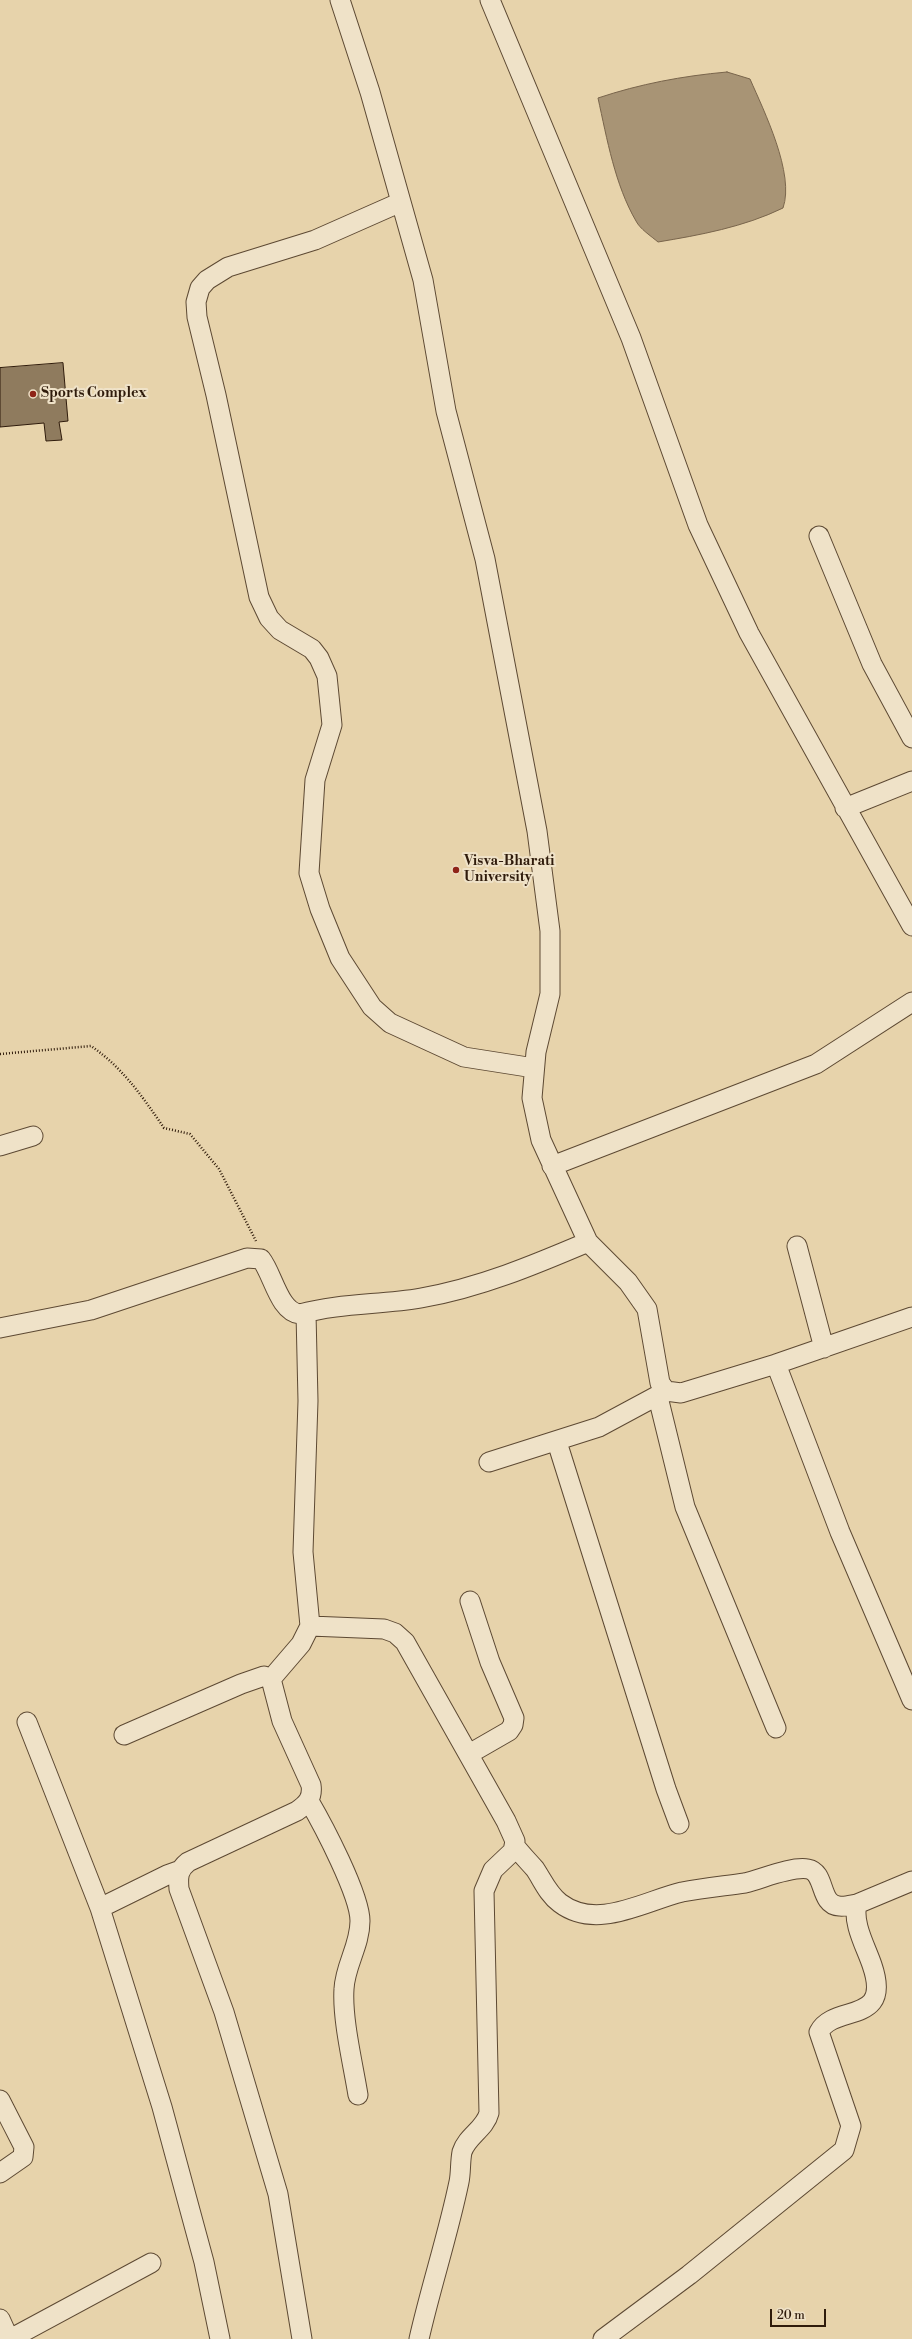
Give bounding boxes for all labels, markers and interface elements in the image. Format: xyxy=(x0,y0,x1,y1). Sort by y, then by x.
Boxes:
place label: Sports Complex xyxy=(41,386,147,402)
marker: Sports Complex xyxy=(28,389,38,399)
place label: Visva-Bharati University xyxy=(464,854,554,886)
marker: Visva-Bharati University xyxy=(451,865,461,875)
scale bar xyxy=(772,2301,828,2327)
text: 20 m xyxy=(777,2308,805,2323)

